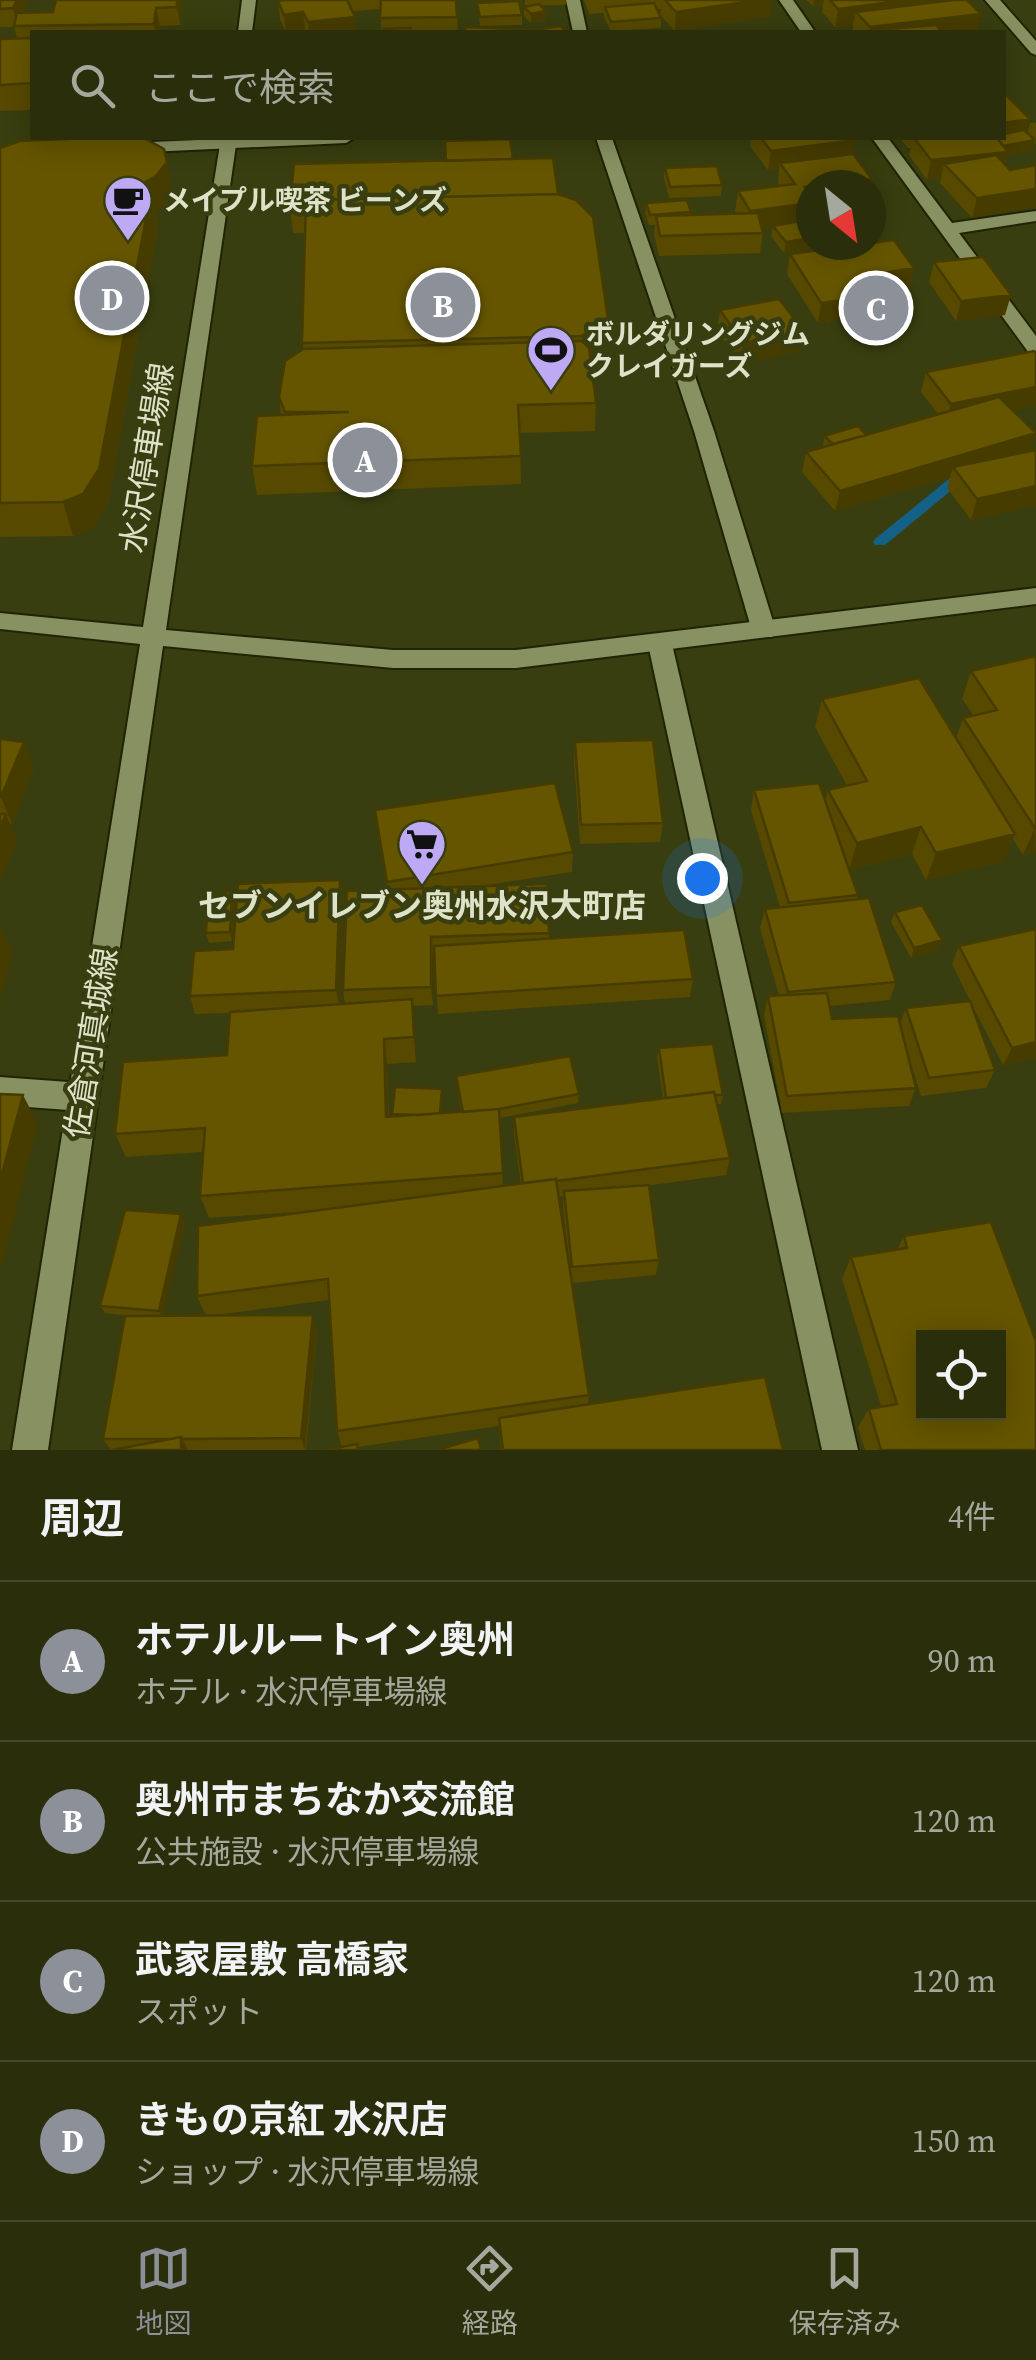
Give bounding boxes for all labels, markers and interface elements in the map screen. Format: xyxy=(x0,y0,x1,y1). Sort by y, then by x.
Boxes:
search box xyxy=(30,30,1006,140)
icon: search xyxy=(65,58,120,113)
text: ここで検索 xyxy=(145,62,335,114)
north arrow xyxy=(796,170,886,260)
cafe icon: メイプル喫茶 ビーンズ xyxy=(102,174,154,242)
place label: メイプル喫茶 ビーンズ xyxy=(163,181,447,219)
pin: D xyxy=(80,260,144,336)
pin: B xyxy=(410,268,476,342)
pin: C xyxy=(844,270,908,346)
place label: ボルダリングジム クレイガーズ xyxy=(586,315,810,385)
sports icon: ボルダリングジム クレイガーズ xyxy=(525,324,577,392)
street label: 水沢停車場線 xyxy=(110,360,184,556)
pin: A xyxy=(332,422,398,498)
supermarket icon: セブンイレブン奥州水沢大町店 xyxy=(396,818,448,886)
your location xyxy=(677,853,728,904)
place label: セブンイレブン奥州水沢大町店 xyxy=(198,884,646,928)
street label: 佐倉河真城線 xyxy=(54,945,128,1141)
map controls xyxy=(916,1330,1006,1420)
button: locate xyxy=(916,1330,1006,1420)
text: 周辺 xyxy=(40,1489,124,1547)
text: 4件 xyxy=(948,1495,996,1539)
text: ホテルルートイン奥州 xyxy=(135,1614,515,1666)
text: A xyxy=(62,1639,83,1683)
text: 90 m xyxy=(928,1639,996,1683)
text: ホテル · 水沢停車場線 xyxy=(135,1670,448,1714)
text: 奥州市まちなか交流館 xyxy=(135,1774,515,1826)
text: B xyxy=(62,1799,83,1843)
text: 120 m xyxy=(912,1799,996,1843)
text: 公共施設 · 水沢停車場線 xyxy=(135,1830,480,1874)
text: 武家屋敷 高橋家 xyxy=(135,1934,409,1986)
text: C xyxy=(63,1959,82,2003)
text: 120 m xyxy=(912,1959,996,2003)
text: スポット xyxy=(135,1990,263,2034)
text: きもの京紅 水沢店 xyxy=(135,2094,447,2146)
text: D xyxy=(61,2119,84,2163)
text: 150 m xyxy=(912,2119,996,2163)
text: ショップ · 水沢停車場線 xyxy=(135,2150,480,2194)
tab: 地図 xyxy=(135,2241,191,2342)
tab: 経路 xyxy=(462,2241,518,2342)
tab: 保存済み xyxy=(789,2241,901,2342)

